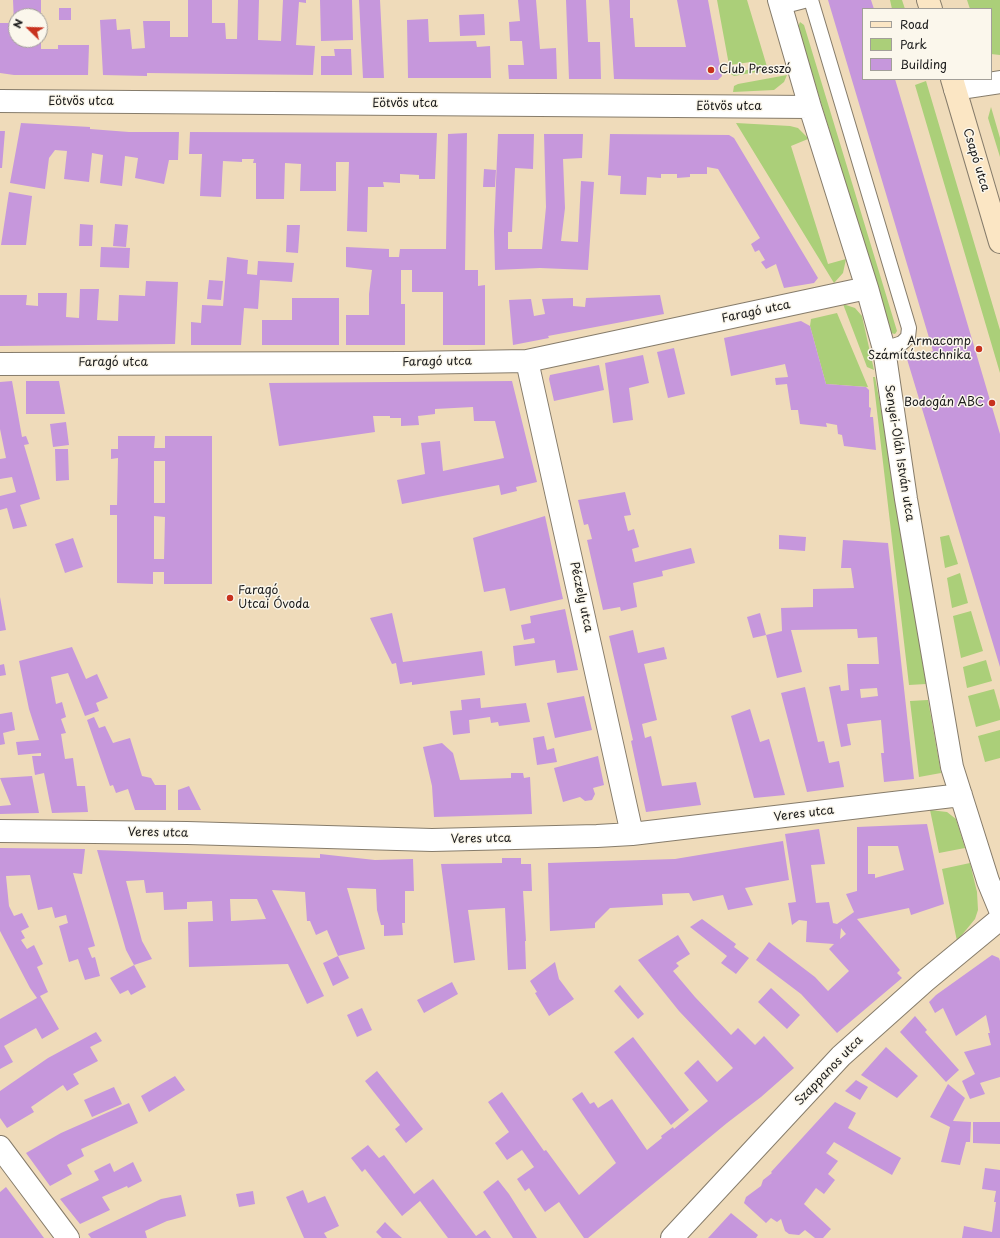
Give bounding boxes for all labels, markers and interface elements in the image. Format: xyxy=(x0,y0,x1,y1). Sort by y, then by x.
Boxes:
north arrow xyxy=(8,8,48,48)
legend xyxy=(862,8,992,80)
text: Road xyxy=(900,15,929,33)
text: N xyxy=(8,16,27,31)
text: Park xyxy=(900,35,927,53)
text: Building xyxy=(900,55,947,73)
place label: Club Presszó xyxy=(719,63,791,77)
marker: Club Presszó xyxy=(706,65,716,75)
street label: Eötvös utca xyxy=(48,95,114,109)
street label: Eötvös utca xyxy=(372,97,438,111)
street label: Eötvös utca xyxy=(696,100,762,114)
street label: Csapó utca xyxy=(960,127,992,193)
street label: Faragó utca xyxy=(720,298,792,326)
place label: Armacomp Számítástechnika xyxy=(868,335,971,363)
marker: Armacomp Számítástechnika xyxy=(974,344,984,354)
street label: Faragó utca xyxy=(402,354,472,370)
street label: Faragó utca xyxy=(78,356,148,370)
street label: Senyei-Oláh István utca xyxy=(881,384,917,522)
place label: Bodogán ABC xyxy=(904,396,984,410)
marker: Bodogán ABC xyxy=(987,398,997,408)
street label: Péczely utca xyxy=(567,560,595,634)
place label: Faragó Utcai Óvoda xyxy=(238,584,310,612)
marker: Faragó Utcai Óvoda xyxy=(225,593,235,603)
street label: Veres utca xyxy=(773,803,835,825)
street label: Veres utca xyxy=(128,825,188,841)
street label: Veres utca xyxy=(451,831,511,847)
street label: Szappanos utca xyxy=(792,1033,866,1109)

